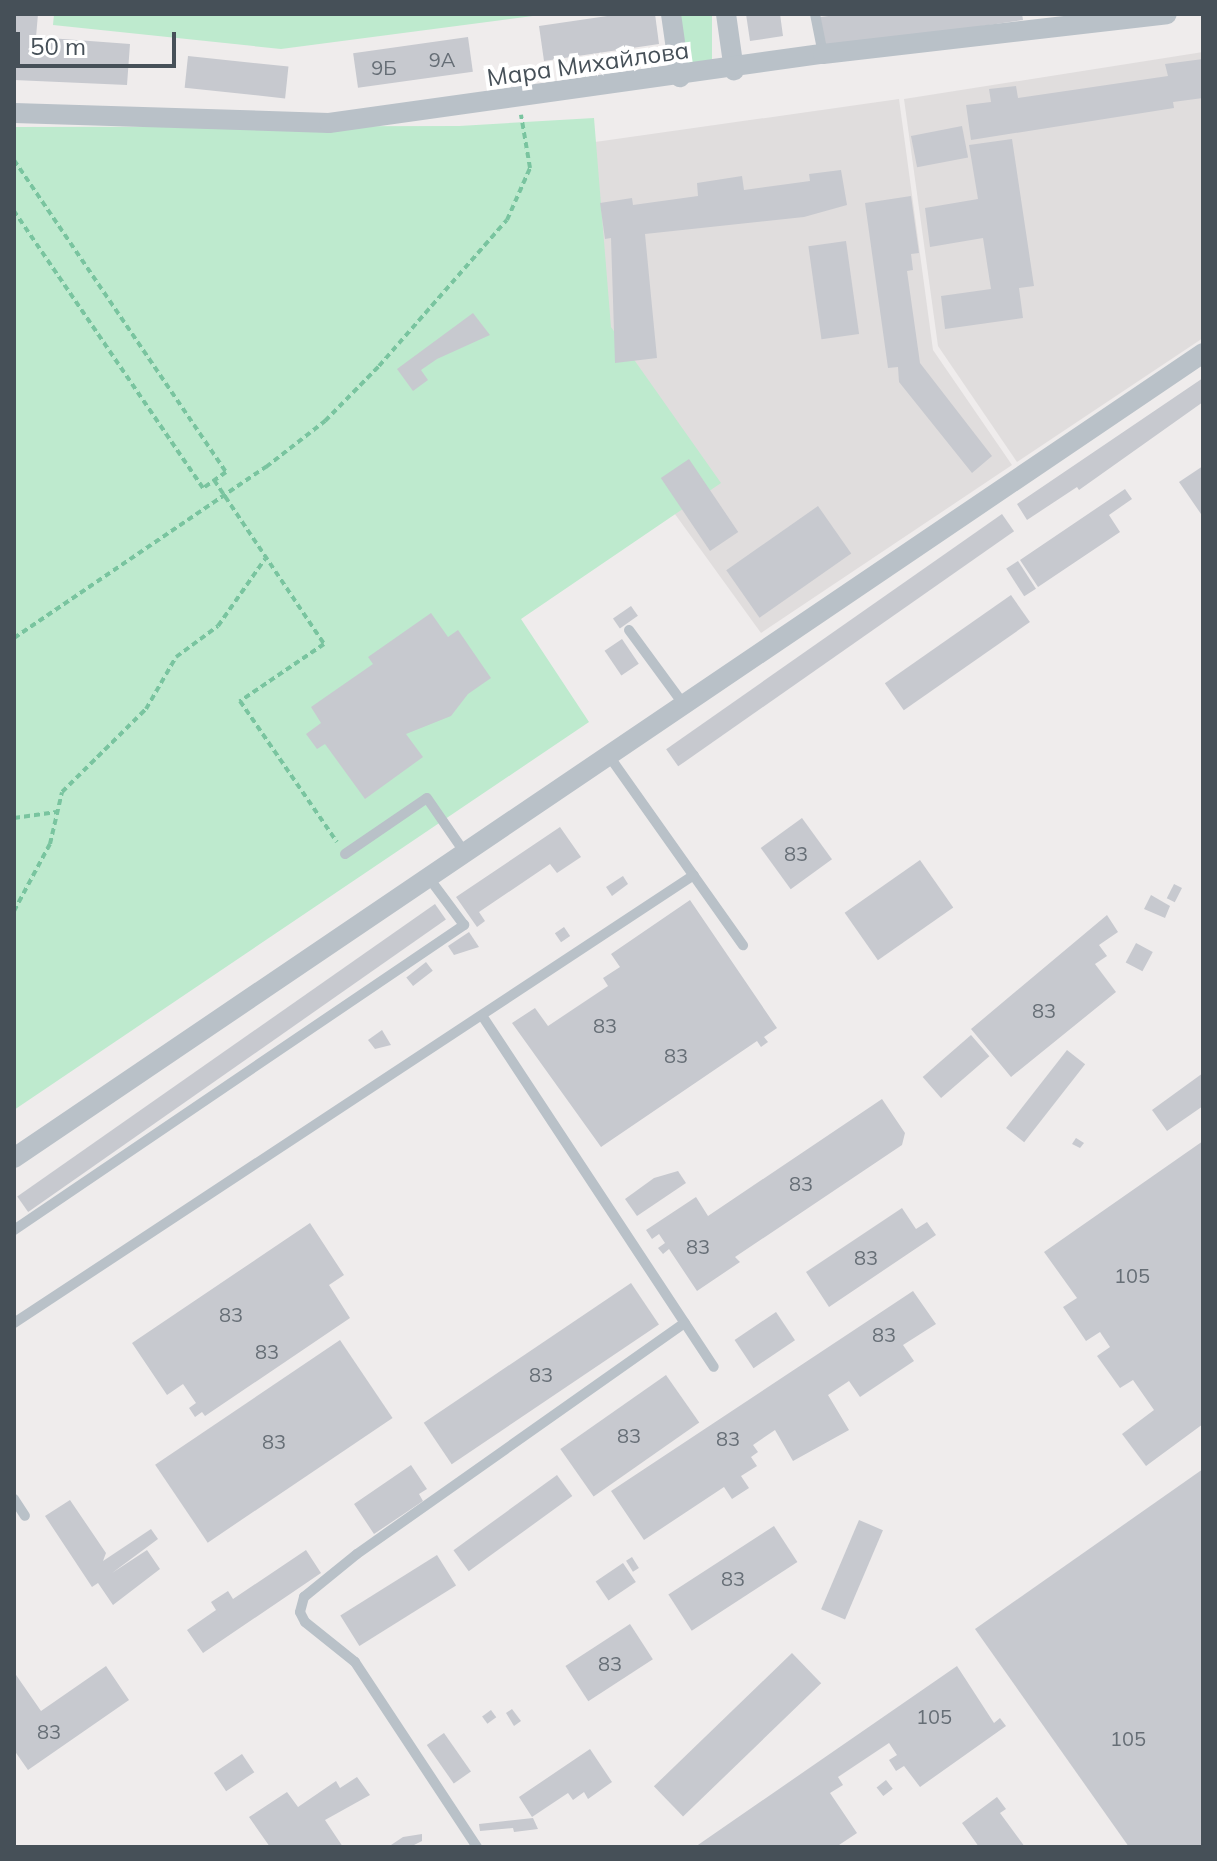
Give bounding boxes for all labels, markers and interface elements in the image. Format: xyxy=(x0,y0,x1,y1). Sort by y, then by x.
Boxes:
scale bar xyxy=(20,16,180,66)
text: 50 m xyxy=(30,31,86,61)
street label: Мара Михайлова xyxy=(485,36,691,92)
house number: 9А xyxy=(429,47,455,71)
house number: 9Б xyxy=(371,55,397,79)
house number: 83 xyxy=(784,841,808,865)
house number: 83 xyxy=(1032,998,1056,1022)
house number: 83 xyxy=(593,1013,617,1037)
house number: 83 xyxy=(664,1043,688,1067)
house number: 83 xyxy=(789,1171,813,1195)
house number: 83 xyxy=(686,1234,710,1258)
house number: 83 xyxy=(854,1245,878,1269)
house number: 105 xyxy=(1114,1263,1150,1287)
house number: 83 xyxy=(219,1302,243,1326)
house number: 83 xyxy=(872,1322,896,1346)
house number: 83 xyxy=(255,1339,279,1363)
house number: 83 xyxy=(529,1362,553,1386)
house number: 83 xyxy=(617,1423,641,1447)
house number: 83 xyxy=(716,1426,740,1450)
house number: 83 xyxy=(262,1429,286,1453)
house number: 83 xyxy=(721,1566,745,1590)
house number: 83 xyxy=(598,1651,622,1675)
house number: 105 xyxy=(916,1704,952,1728)
house number: 83 xyxy=(37,1719,61,1743)
house number: 105 xyxy=(1110,1726,1146,1750)

